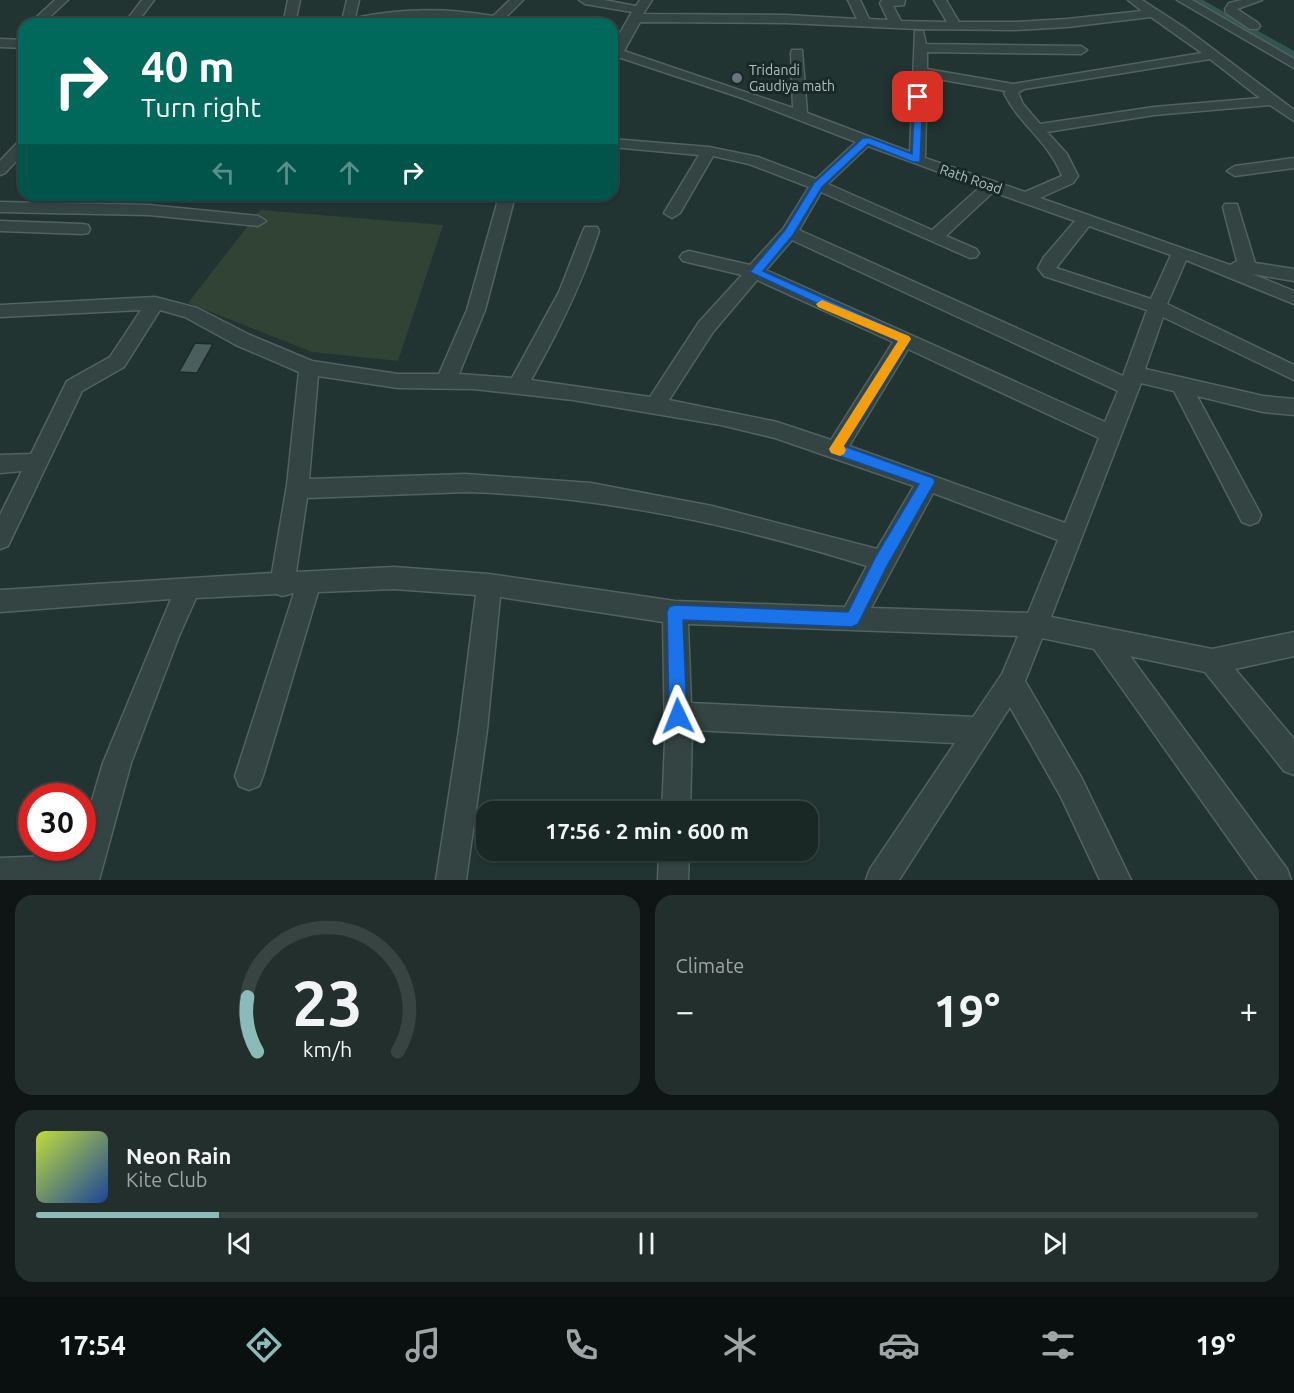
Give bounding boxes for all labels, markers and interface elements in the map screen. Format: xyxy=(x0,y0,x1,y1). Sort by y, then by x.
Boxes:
icon: right xyxy=(42,42,120,120)
text: 40 m xyxy=(141,43,235,90)
place label: Tridandi Gaudiya math xyxy=(749,62,835,94)
marker: Tridandi Gaudiya math xyxy=(730,71,744,85)
pin xyxy=(892,71,943,122)
icon: arrive xyxy=(901,80,934,113)
text: Turn right xyxy=(141,92,261,122)
icon: left xyxy=(207,156,240,189)
icon: ahead xyxy=(270,156,303,189)
icon: ahead xyxy=(333,156,366,189)
icon: right xyxy=(396,156,429,189)
street label: Rath Road xyxy=(938,161,1004,197)
position arrow xyxy=(646,684,710,748)
speed limit sign: 30 xyxy=(18,783,96,861)
text: 17:56 · 2 min · 600 m xyxy=(545,818,749,843)
text: Climate xyxy=(676,954,744,977)
text: 23 xyxy=(292,968,362,1038)
text: 19° xyxy=(933,985,1000,1036)
text: − xyxy=(676,992,694,1029)
text: + xyxy=(1239,992,1258,1029)
text: km/h xyxy=(302,1037,352,1061)
text: Neon Rain xyxy=(126,1143,231,1168)
text: Kite Club xyxy=(126,1168,208,1191)
icon: previous xyxy=(223,1227,256,1260)
icon: pause xyxy=(630,1227,663,1260)
icon: next xyxy=(1038,1227,1071,1260)
icon: directions xyxy=(243,1324,285,1366)
icon: music xyxy=(402,1324,444,1366)
icon: phone xyxy=(560,1324,602,1366)
icon: climate xyxy=(719,1324,761,1366)
icon: car xyxy=(878,1324,920,1366)
icon: filters xyxy=(1037,1324,1079,1366)
text: 17:54 xyxy=(58,1330,126,1360)
text: 19° xyxy=(1196,1330,1236,1360)

